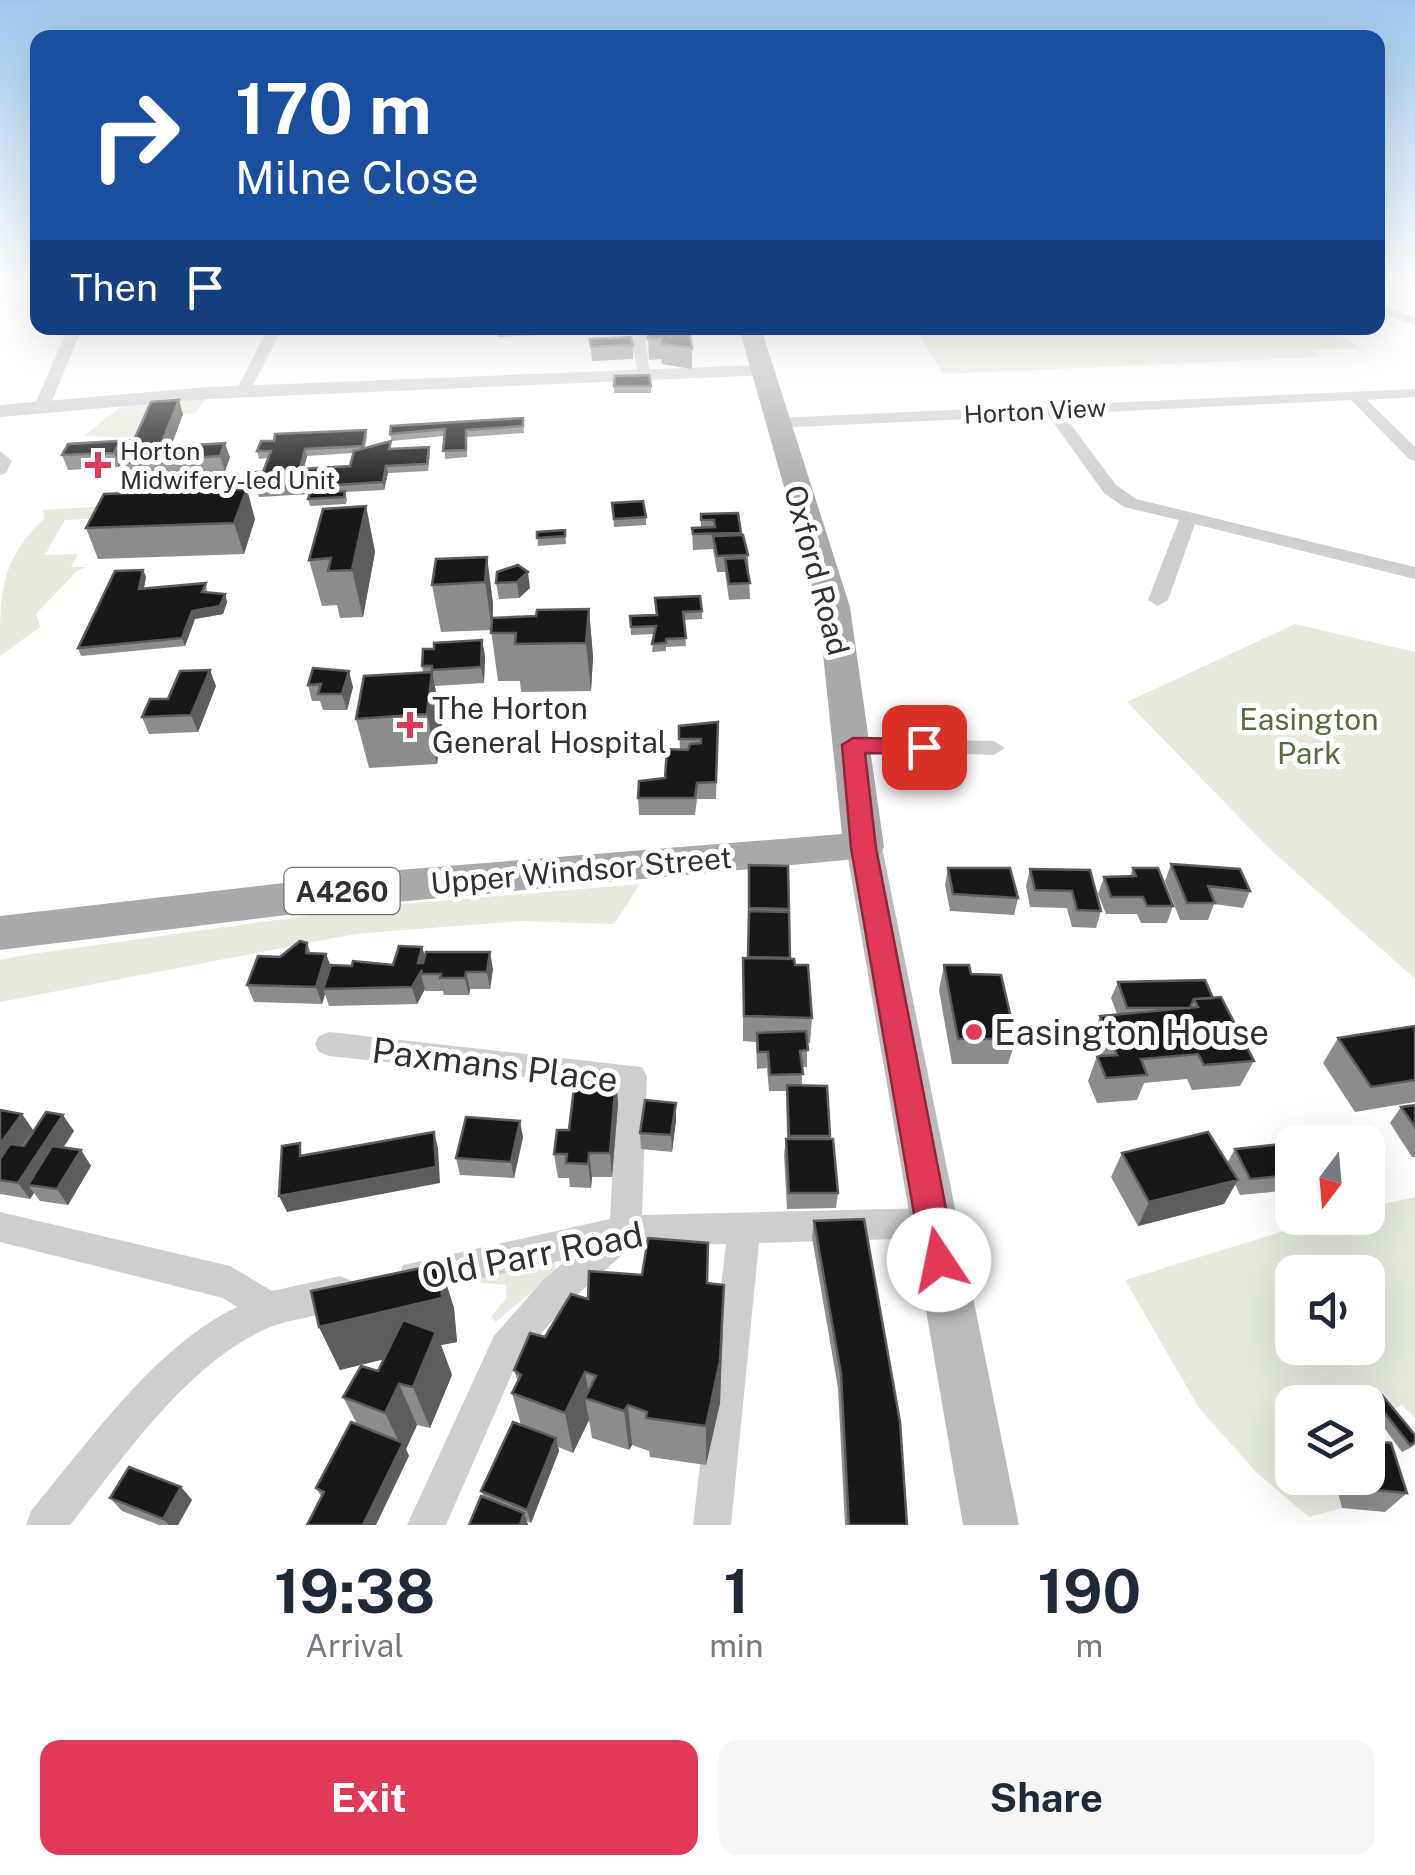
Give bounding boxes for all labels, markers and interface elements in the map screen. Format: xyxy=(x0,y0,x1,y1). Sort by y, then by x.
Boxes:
text: 170 m xyxy=(235,67,432,150)
icon: right xyxy=(70,70,200,200)
text: Milne Close xyxy=(235,151,479,204)
icon: arrive xyxy=(178,260,233,315)
text: Then xyxy=(70,265,158,310)
street label: Horton View xyxy=(963,392,1107,430)
place label: Horton Midwifery-led Unit xyxy=(120,436,336,495)
marker: Horton Midwifery-led Unit xyxy=(85,452,111,478)
street label: Oxford Road xyxy=(777,481,857,659)
place label: The Horton General Hospital xyxy=(432,690,667,760)
park label: Easington Park xyxy=(1239,701,1379,771)
pin xyxy=(882,705,967,790)
marker: The Horton General Hospital xyxy=(397,712,423,738)
icon: arrive xyxy=(897,720,952,775)
street label: Upper Windsor Street xyxy=(429,839,733,901)
road number: A4260 xyxy=(284,868,400,914)
place label: Easington House xyxy=(994,1012,1269,1053)
marker: Easington House xyxy=(963,1021,985,1043)
street label: Paxmans Place xyxy=(370,1030,620,1100)
north arrow xyxy=(1275,1125,1385,1235)
map controls xyxy=(1275,1125,1385,1495)
position arrow xyxy=(887,1208,991,1312)
street label: Old Parr Road xyxy=(418,1213,646,1297)
button: sound xyxy=(1275,1255,1385,1365)
button: layers xyxy=(1275,1385,1385,1495)
text: 19:38 xyxy=(274,1556,435,1627)
text: 1 xyxy=(723,1556,749,1627)
text: 190 xyxy=(1037,1556,1141,1627)
text: Arrival xyxy=(305,1627,404,1664)
text: min xyxy=(709,1627,763,1664)
text: m xyxy=(1075,1627,1103,1664)
button: Exit xyxy=(40,1740,698,1855)
button: Share xyxy=(718,1740,1375,1855)

